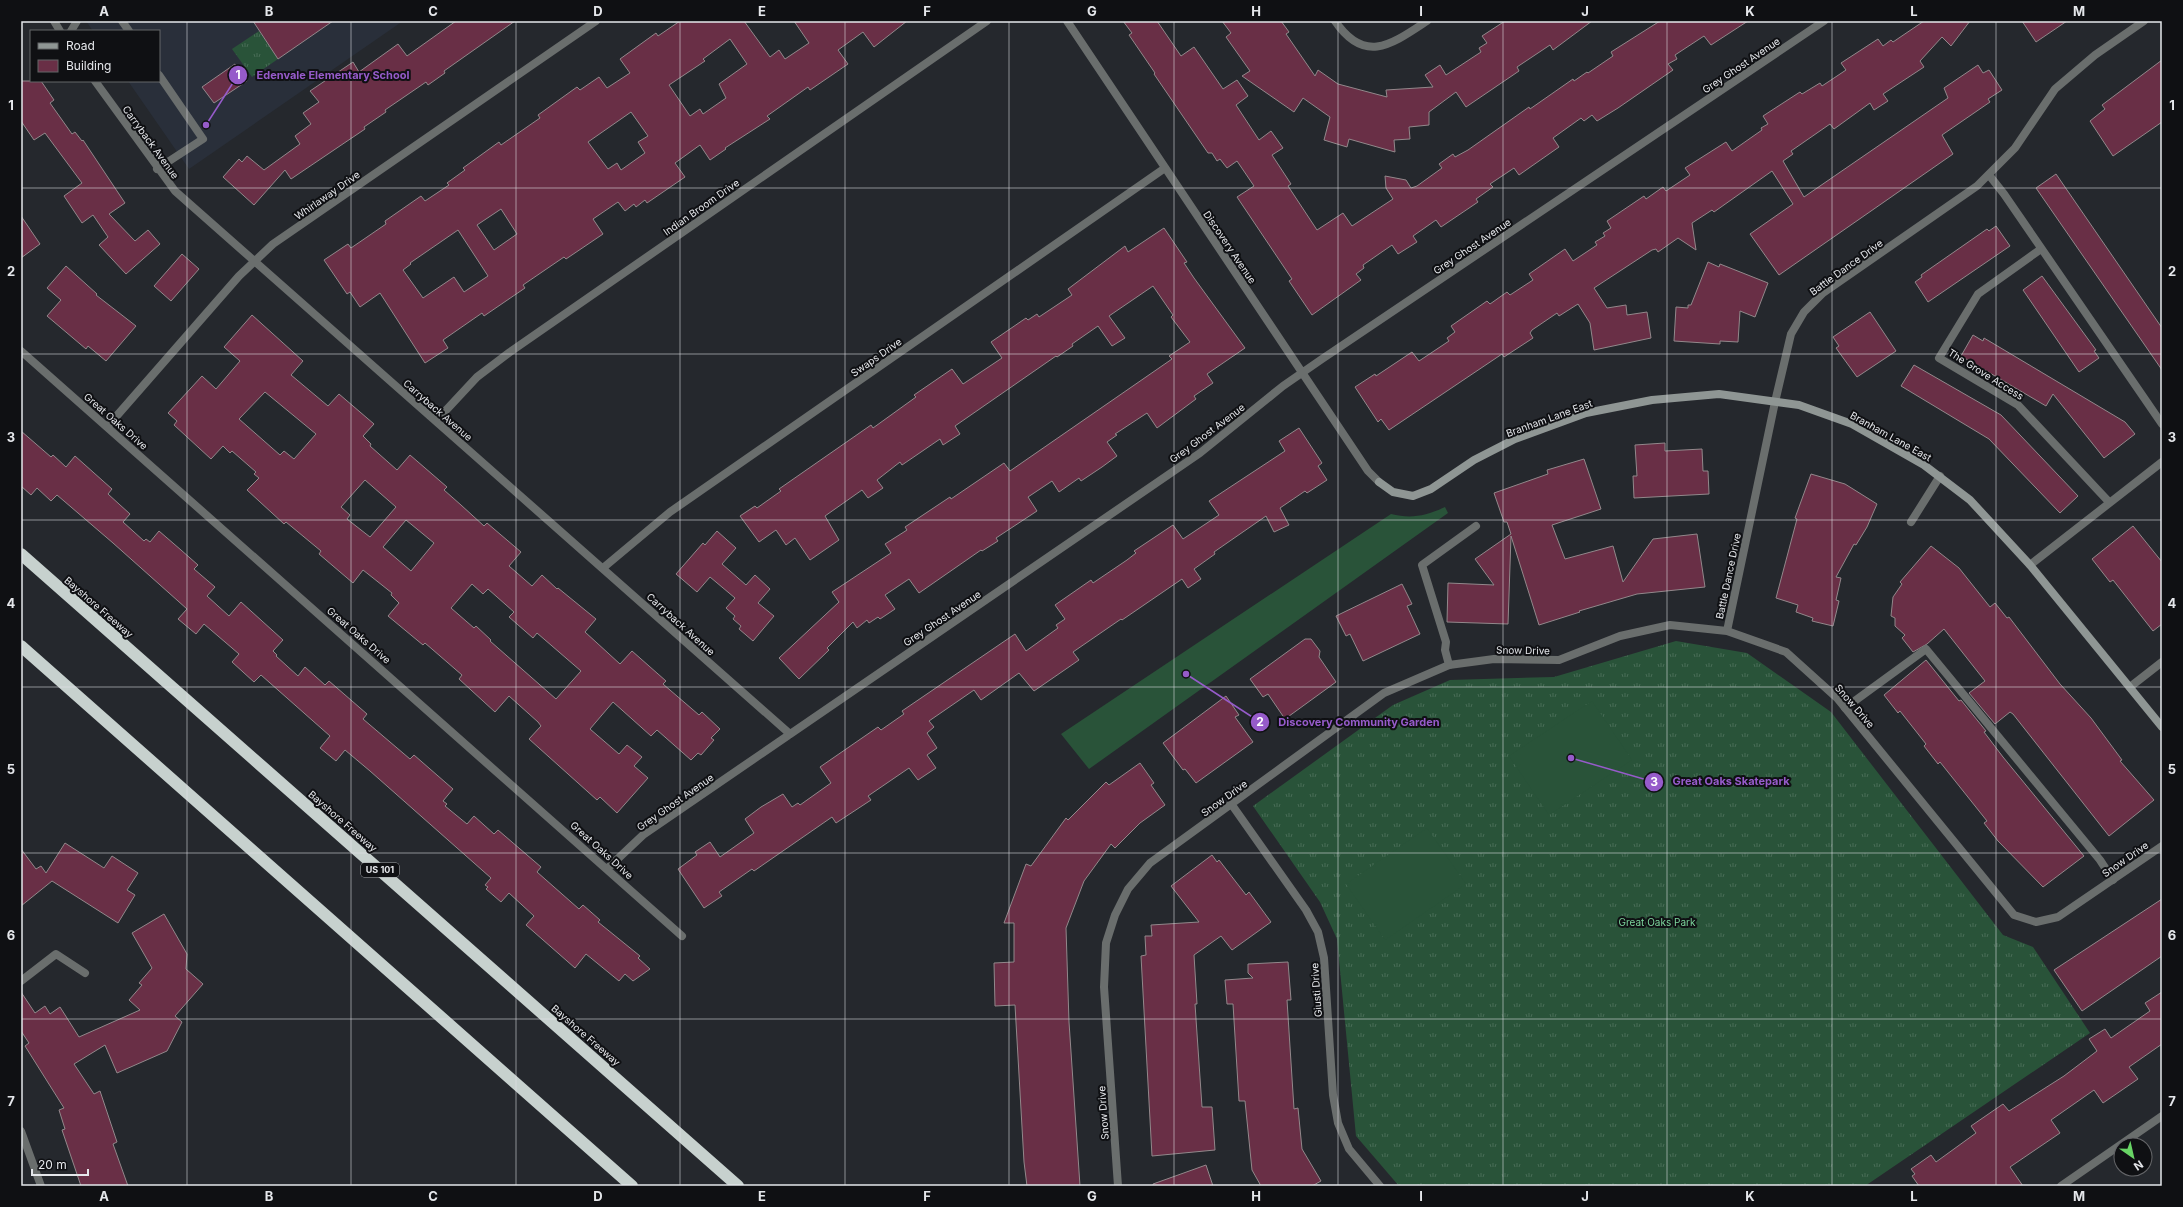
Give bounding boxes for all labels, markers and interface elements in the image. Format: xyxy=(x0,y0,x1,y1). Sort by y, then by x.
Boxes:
text: A xyxy=(99,3,109,19)
text: B xyxy=(265,3,274,19)
text: C xyxy=(428,3,438,19)
text: D xyxy=(593,3,603,19)
text: E xyxy=(758,3,766,19)
text: F xyxy=(923,3,931,19)
text: G xyxy=(1087,3,1097,19)
text: H xyxy=(1251,3,1261,19)
text: I xyxy=(1419,3,1423,19)
text: J xyxy=(1581,3,1589,19)
text: K xyxy=(1745,3,1755,19)
text: L xyxy=(1910,3,1918,19)
text: M xyxy=(2073,3,2085,19)
legend xyxy=(30,30,160,82)
street label: Grey Ghost Avenue xyxy=(1700,34,1782,95)
text: Road xyxy=(66,38,95,53)
text: Building xyxy=(66,58,111,73)
callout: Edenvale Elementary School xyxy=(228,64,417,87)
text: 1 xyxy=(235,67,241,82)
text: Edenvale Elementary School xyxy=(257,68,409,82)
text: 1 xyxy=(8,97,14,113)
text: 1 xyxy=(2169,97,2175,113)
street label: Carryback Avenue xyxy=(120,103,182,181)
street label: Whirlaway Drive xyxy=(292,168,362,222)
street label: Indian Broom Drive xyxy=(661,176,741,238)
street label: Discovery Avenue xyxy=(1201,208,1259,286)
street label: Grey Ghost Avenue xyxy=(1431,215,1513,276)
street label: Battle Dance Drive xyxy=(1807,236,1885,298)
text: 2 xyxy=(7,263,15,279)
text: 2 xyxy=(2168,263,2176,279)
street label: Swaps Drive xyxy=(848,335,904,379)
street label: The Grove Access xyxy=(1946,346,2026,402)
street label: Carryback Avenue xyxy=(401,377,475,443)
street label: Great Oaks Drive xyxy=(82,390,150,452)
street label: Branham Lane East xyxy=(1504,397,1594,439)
street label: Grey Ghost Avenue xyxy=(1167,401,1247,465)
street label: Branham Lane East xyxy=(1848,409,1934,464)
text: 3 xyxy=(7,429,15,445)
text: 3 xyxy=(2168,429,2176,445)
street label: Battle Dance Drive xyxy=(1713,532,1743,620)
street label: Bayshore Freeway xyxy=(62,574,136,640)
street label: Grey Ghost Avenue xyxy=(901,587,983,648)
street label: Carryback Avenue xyxy=(645,590,718,658)
text: 4 xyxy=(7,595,16,611)
text: 4 xyxy=(2168,595,2177,611)
street label: Great Oaks Drive xyxy=(325,604,393,666)
street label: Snow Drive xyxy=(1496,644,1550,656)
street label: Snow Drive xyxy=(1833,682,1877,730)
callout: Discovery Community Garden xyxy=(1250,710,1447,733)
text: 2 xyxy=(1256,714,1264,729)
text: Discovery Community Garden xyxy=(1278,715,1440,729)
text: 5 xyxy=(7,761,15,777)
text: 5 xyxy=(2168,761,2176,777)
callout: Great Oaks Skatepark xyxy=(1644,770,1797,793)
street label: Grey Ghost Avenue xyxy=(634,771,716,833)
text: 3 xyxy=(1650,774,1658,789)
text: Great Oaks Skatepark xyxy=(1672,774,1790,788)
street label: Snow Drive xyxy=(1199,777,1249,819)
street label: Bayshore Freeway xyxy=(306,788,380,854)
street label: Great Oaks Drive xyxy=(568,819,636,881)
street label: Snow Drive xyxy=(2099,839,2151,879)
road number: US 101 xyxy=(361,863,399,877)
park label: Great Oaks Park xyxy=(1619,916,1696,928)
text: 6 xyxy=(7,927,15,943)
text: 6 xyxy=(2168,927,2176,943)
street label: Giusti Drive xyxy=(1308,962,1324,1018)
street label: Bayshore Freeway xyxy=(549,1002,623,1068)
street label: Snow Drive xyxy=(1095,1086,1111,1140)
text: 7 xyxy=(7,1093,15,1109)
text: 7 xyxy=(2168,1093,2176,1109)
north arrow xyxy=(2113,1137,2153,1177)
scale bar xyxy=(32,1151,88,1177)
text: 20 m xyxy=(38,1157,67,1172)
text: N xyxy=(2131,1157,2146,1173)
text: A xyxy=(99,1188,109,1204)
text: B xyxy=(265,1188,274,1204)
text: C xyxy=(428,1188,438,1204)
text: D xyxy=(593,1188,603,1204)
text: E xyxy=(758,1188,766,1204)
text: F xyxy=(923,1188,931,1204)
text: G xyxy=(1087,1188,1097,1204)
text: H xyxy=(1251,1188,1261,1204)
text: I xyxy=(1419,1188,1423,1204)
text: J xyxy=(1581,1188,1589,1204)
text: K xyxy=(1745,1188,1755,1204)
text: L xyxy=(1910,1188,1918,1204)
text: M xyxy=(2073,1188,2085,1204)

